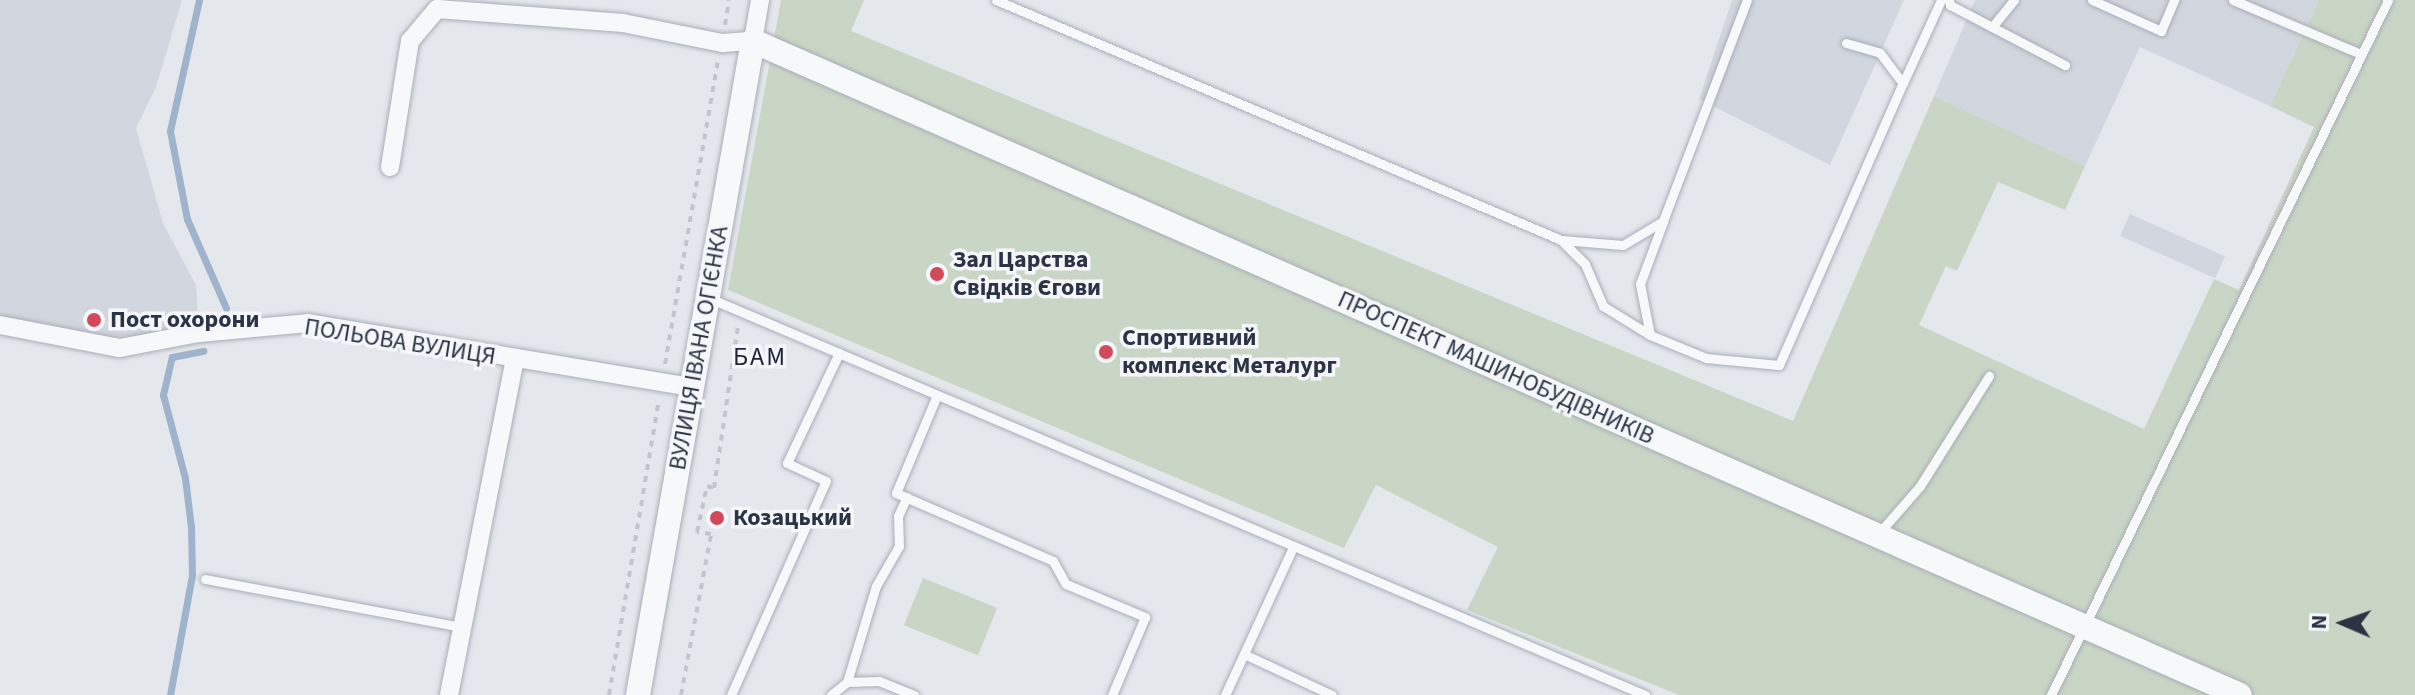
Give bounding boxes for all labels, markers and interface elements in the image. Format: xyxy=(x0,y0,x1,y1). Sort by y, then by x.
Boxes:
street label: ВУЛИЦЯ ІВАНА ОГІЄНКА xyxy=(663,224,735,472)
place label: Зал Царства Свідків Єгови xyxy=(953,246,1101,302)
marker: Зал Царства Свідків Єгови xyxy=(928,265,946,283)
street label: ПРОСПЕКТ МАШИНОБУДІВНИКІВ xyxy=(1333,285,1659,451)
place label: Пост охорони xyxy=(110,306,260,334)
marker: Пост охорони xyxy=(85,311,103,329)
street label: ПОЛЬОВА ВУЛИЦЯ xyxy=(302,313,498,371)
place label: Спортивний комплекс Металург xyxy=(1122,324,1337,380)
district label: БАМ xyxy=(733,341,787,373)
marker: Спортивний комплекс Металург xyxy=(1097,343,1115,361)
place label: Козацький xyxy=(733,504,852,532)
marker: Козацький xyxy=(708,509,726,527)
north arrow xyxy=(2303,583,2383,663)
text: N xyxy=(2303,614,2335,630)

